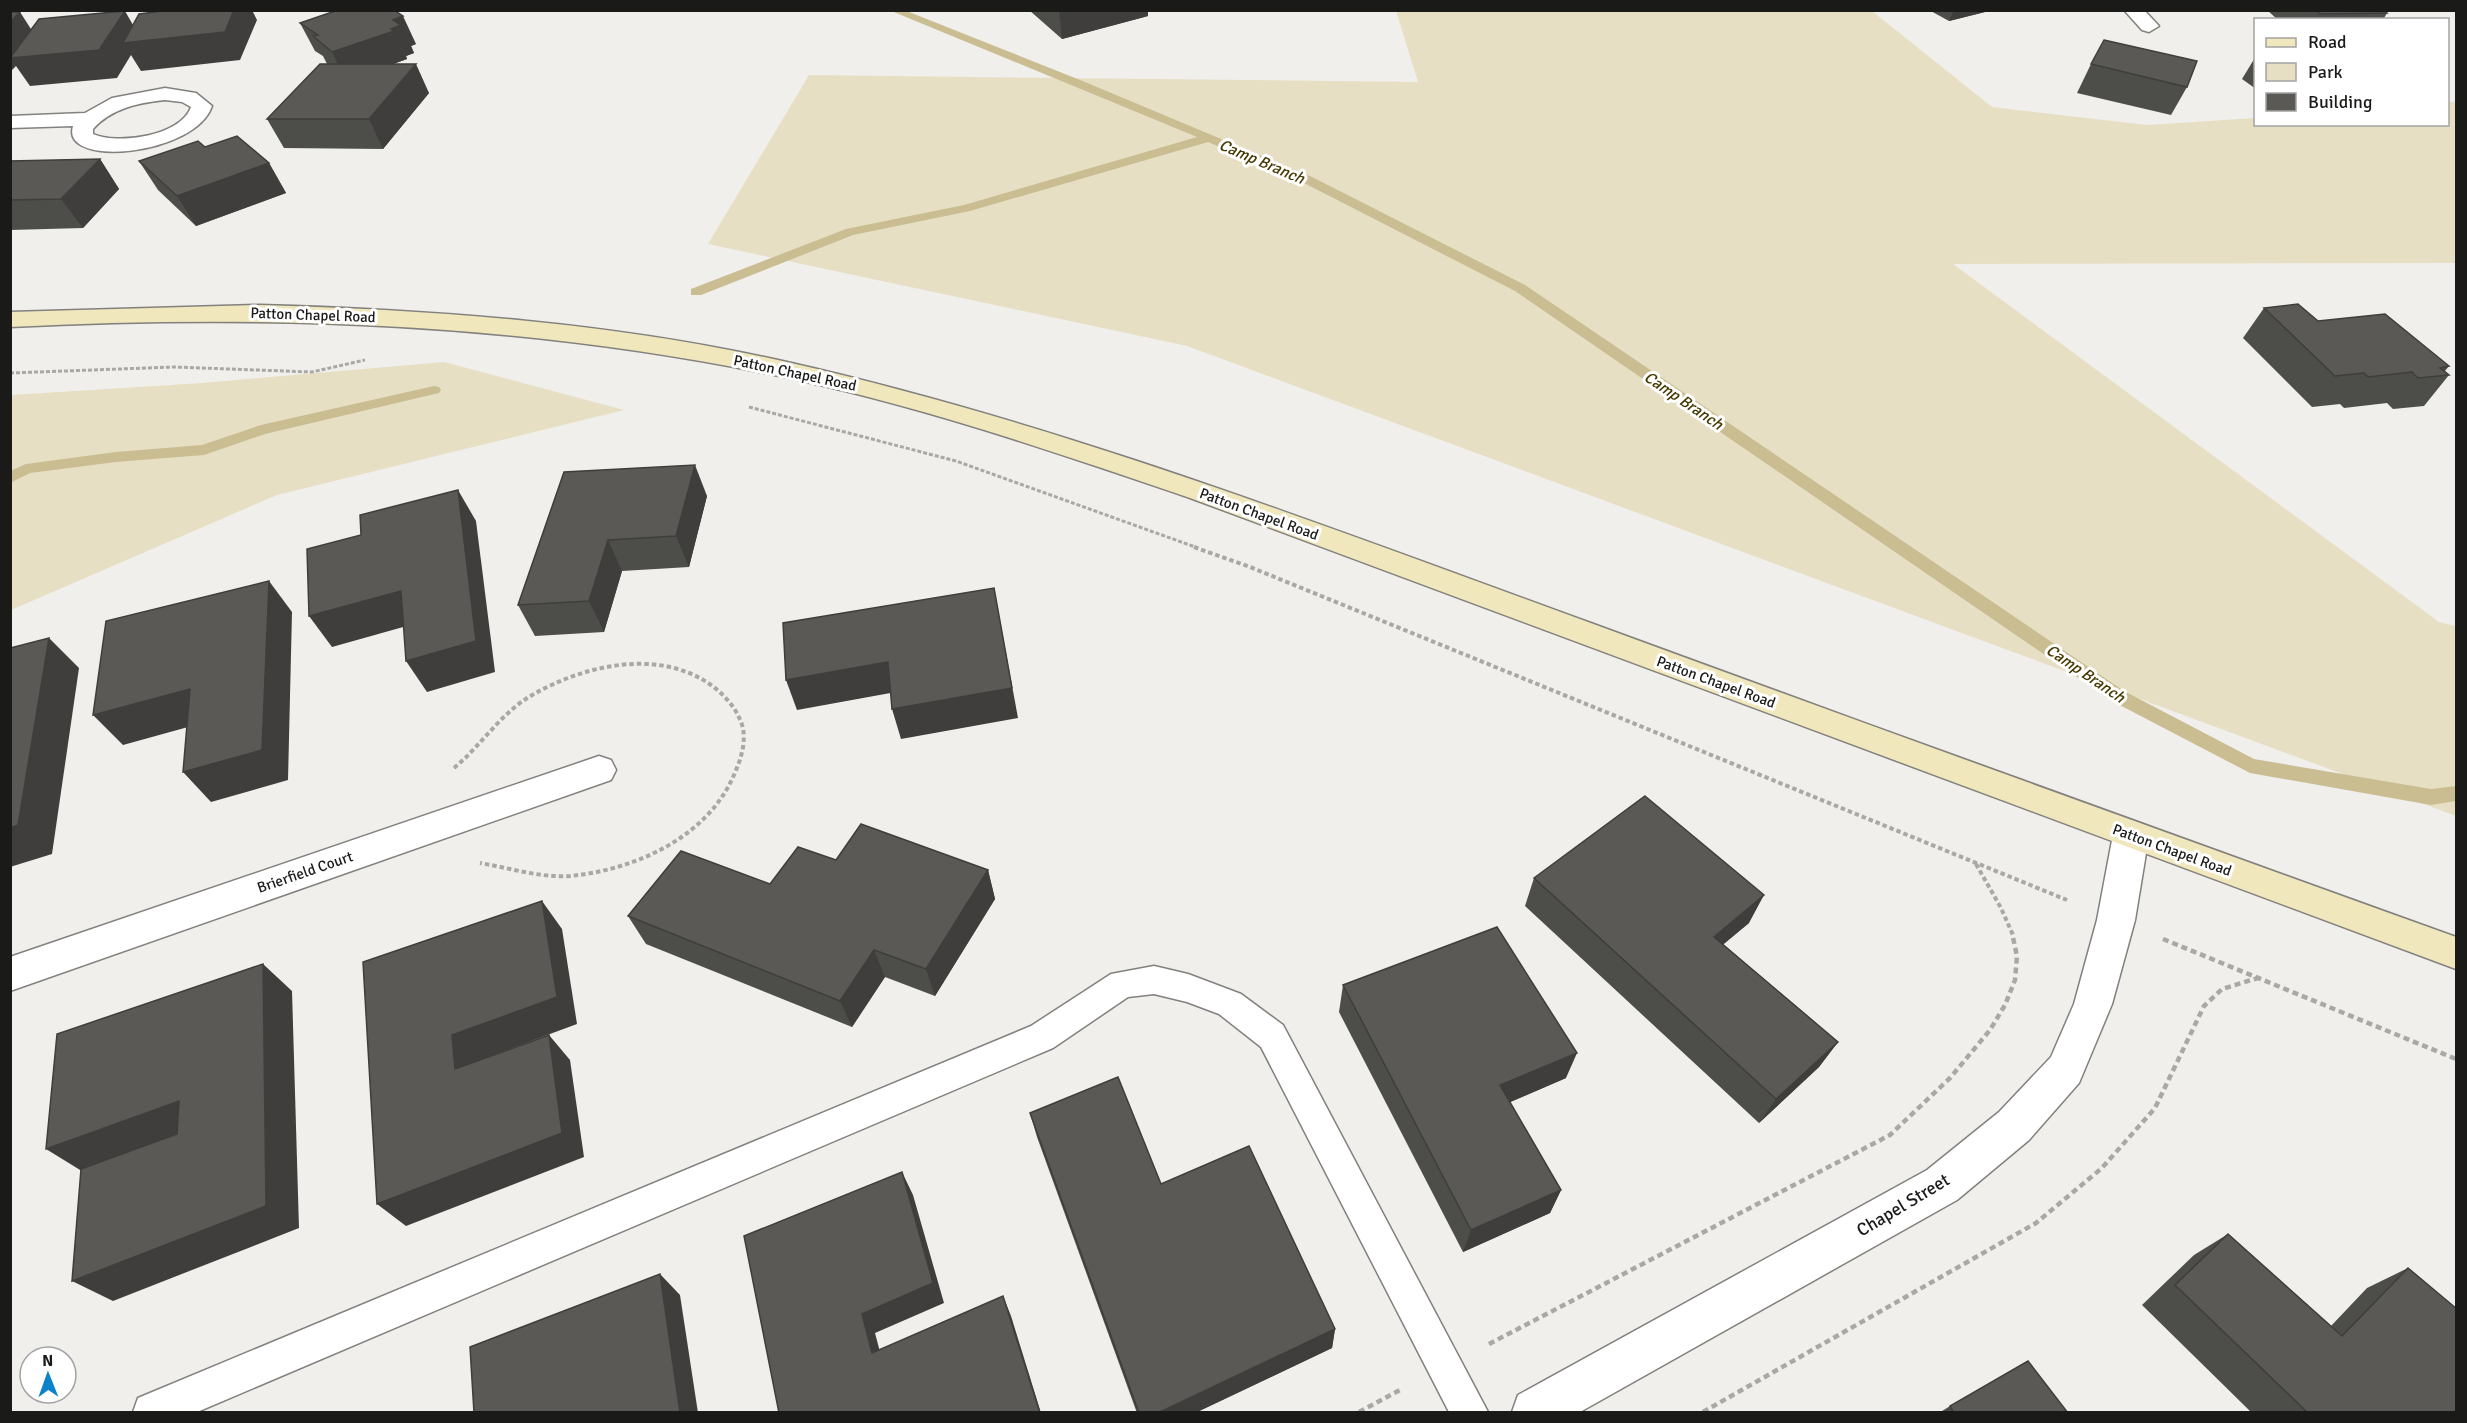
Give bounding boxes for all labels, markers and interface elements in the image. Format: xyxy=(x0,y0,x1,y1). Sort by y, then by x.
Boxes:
legend xyxy=(2254,18,2449,126)
text: Road xyxy=(2308,31,2347,53)
text: Park xyxy=(2308,61,2343,83)
text: Building xyxy=(2308,91,2372,113)
water label: Camp Branch xyxy=(1216,135,1308,189)
street label: Patton Chapel Road xyxy=(250,304,376,326)
street label: Patton Chapel Road xyxy=(732,351,858,395)
water label: Camp Branch xyxy=(1640,367,1728,435)
street label: Patton Chapel Road xyxy=(1197,484,1321,544)
water label: Camp Branch xyxy=(2042,640,2130,708)
street label: Patton Chapel Road xyxy=(1654,652,1778,712)
street label: Patton Chapel Road xyxy=(2110,820,2234,880)
street label: Brierfield Court xyxy=(255,847,355,897)
street label: Chapel Street xyxy=(1853,1169,1953,1241)
north arrow xyxy=(18,1345,78,1405)
text: N xyxy=(42,1351,53,1371)

